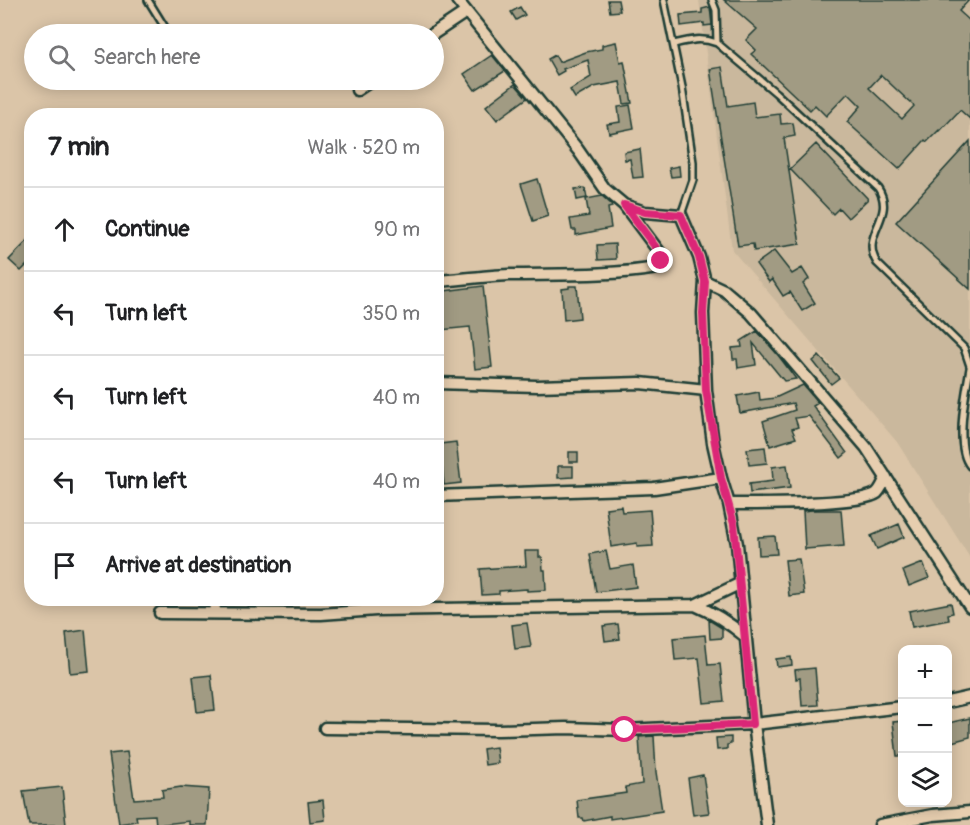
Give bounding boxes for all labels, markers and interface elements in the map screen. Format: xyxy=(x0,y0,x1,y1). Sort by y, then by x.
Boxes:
search box xyxy=(24,24,444,90)
icon: search xyxy=(45,41,78,74)
text: Search here xyxy=(93,43,200,71)
text: 7 min xyxy=(48,131,110,163)
text: Walk · 520 m xyxy=(308,135,420,160)
icon: ahead xyxy=(48,213,81,246)
text: Continue xyxy=(105,215,189,243)
text: 90 m xyxy=(374,217,420,242)
route end xyxy=(647,247,673,273)
icon: left xyxy=(48,297,81,330)
text: Turn left xyxy=(105,299,187,327)
text: 350 m xyxy=(362,301,420,326)
icon: left xyxy=(48,381,81,414)
text: Turn left xyxy=(105,383,187,411)
text: 40 m xyxy=(373,385,420,410)
icon: left xyxy=(48,465,81,498)
text: Turn left xyxy=(105,467,187,495)
text: 40 m xyxy=(373,469,420,494)
icon: arrive xyxy=(48,549,81,582)
text: Arrive at destination xyxy=(105,551,291,579)
map controls xyxy=(898,645,952,807)
button: + xyxy=(898,645,952,699)
button: − xyxy=(898,699,952,753)
route start xyxy=(611,716,637,742)
button: layers xyxy=(898,753,952,807)

